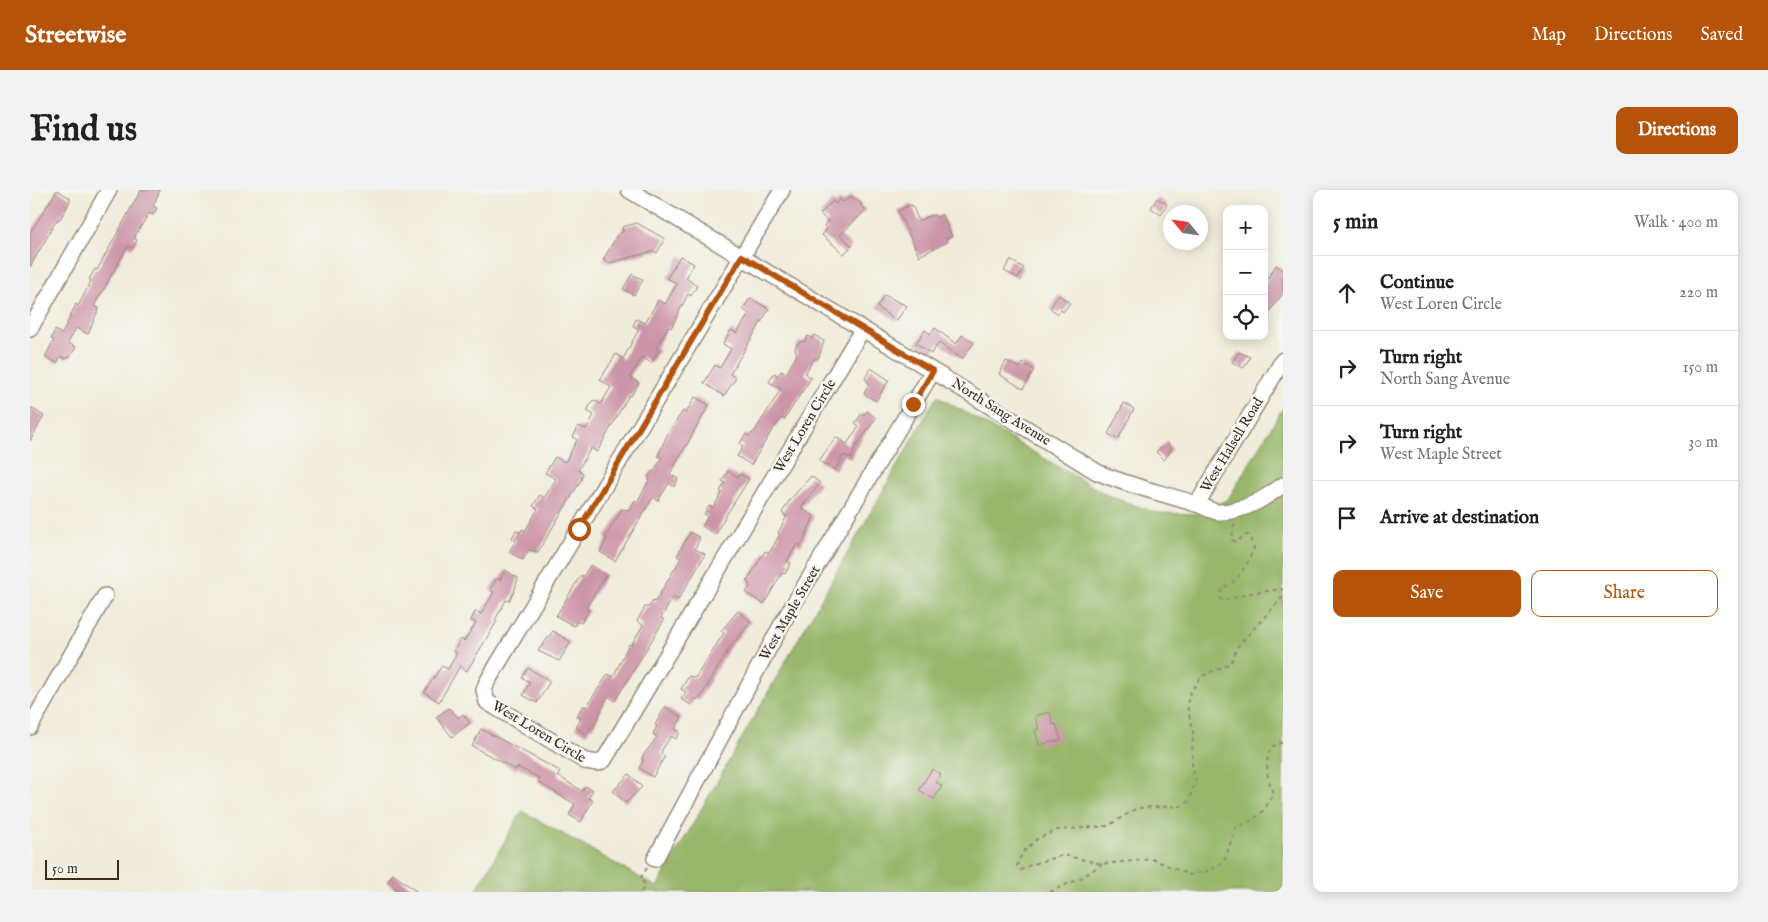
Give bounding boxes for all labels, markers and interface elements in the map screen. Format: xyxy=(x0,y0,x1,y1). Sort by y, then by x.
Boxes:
text: Streetwise xyxy=(25,20,126,51)
text: Map xyxy=(1532,24,1566,47)
text: Directions xyxy=(1594,24,1672,47)
text: Saved xyxy=(1700,24,1743,47)
button: Directions xyxy=(1616,107,1738,154)
text: Find us xyxy=(30,108,137,153)
north arrow xyxy=(1163,205,1208,250)
map controls xyxy=(1223,205,1268,340)
button: + xyxy=(1223,205,1268,250)
text: 5 min xyxy=(1333,209,1378,236)
text: Walk · 400 m xyxy=(1634,213,1718,233)
button: − xyxy=(1223,250,1268,295)
text: Continue xyxy=(1380,271,1454,295)
icon: ahead xyxy=(1333,279,1361,307)
text: 220 m xyxy=(1679,283,1718,303)
button: locate xyxy=(1223,295,1268,340)
text: West Loren Circle xyxy=(1380,295,1502,315)
text: Turn right xyxy=(1380,346,1462,370)
icon: right xyxy=(1333,354,1361,382)
text: 150 m xyxy=(1683,358,1718,378)
text: North Sang Avenue xyxy=(1380,370,1510,390)
street label: North Sang Avenue xyxy=(948,374,1055,450)
street label: West Loren Circle xyxy=(770,375,840,476)
route end xyxy=(902,393,925,416)
street label: West Halsell Road xyxy=(1197,394,1268,496)
text: Turn right xyxy=(1380,421,1462,445)
icon: right xyxy=(1333,429,1361,457)
text: 30 m xyxy=(1688,433,1718,453)
text: West Maple Street xyxy=(1380,445,1502,465)
icon: arrive xyxy=(1333,504,1361,532)
text: Arrive at destination xyxy=(1380,506,1539,530)
route start xyxy=(568,518,591,541)
street label: West Maple Street xyxy=(756,562,825,664)
button: Save xyxy=(1333,570,1521,617)
button: Share xyxy=(1531,570,1718,617)
street label: West Loren Circle xyxy=(489,697,590,767)
scale bar xyxy=(45,857,119,880)
text: 50 m xyxy=(52,860,78,878)

